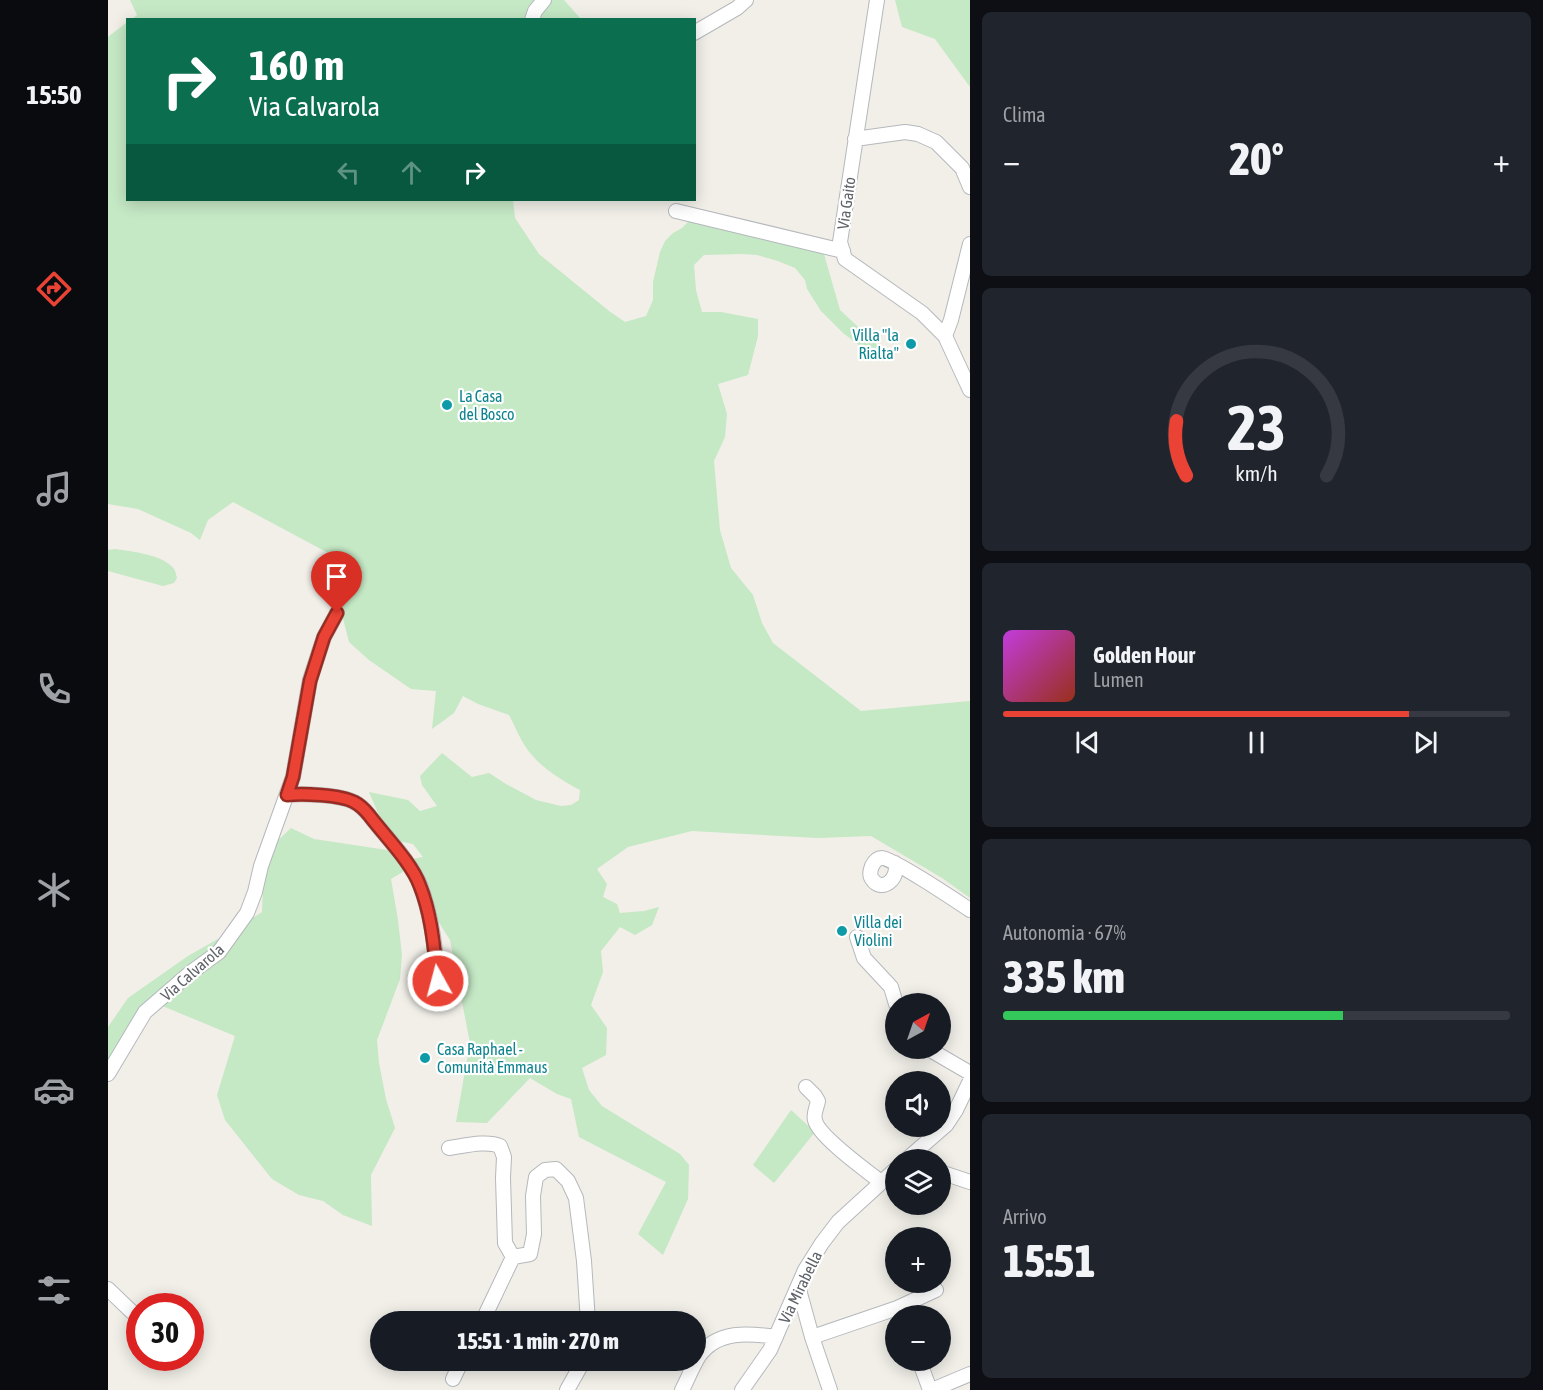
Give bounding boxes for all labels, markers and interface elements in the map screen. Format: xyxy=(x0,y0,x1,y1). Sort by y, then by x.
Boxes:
text: 160 m xyxy=(249,41,344,89)
icon: right xyxy=(150,42,228,120)
text: 15:50 xyxy=(26,79,82,110)
text: Via Calvarola xyxy=(249,91,380,122)
text: Clima xyxy=(1003,103,1046,126)
text: 20° xyxy=(1229,133,1284,185)
text: − xyxy=(1003,141,1020,179)
text: + xyxy=(1493,141,1510,179)
icon: left xyxy=(332,156,365,189)
icon: ahead xyxy=(395,156,428,189)
icon: right xyxy=(458,156,491,189)
street label: Via Gaito xyxy=(833,176,859,230)
icon: directions xyxy=(33,268,75,310)
place label: Villa "la Rialta" xyxy=(852,326,899,362)
marker: Villa "la Rialta" xyxy=(904,337,918,351)
place label: La Casa del Bosco xyxy=(459,387,514,423)
text: 23 xyxy=(1227,393,1286,464)
marker: La Casa del Bosco xyxy=(440,398,454,412)
text: km/h xyxy=(1235,462,1278,487)
icon: music xyxy=(33,468,75,510)
pin xyxy=(311,551,362,613)
icon: arrive xyxy=(320,560,353,593)
text: Golden Hour xyxy=(1093,642,1195,668)
icon: phone xyxy=(33,668,75,710)
text: Lumen xyxy=(1093,668,1144,691)
icon: previous xyxy=(1071,726,1104,759)
icon: pause xyxy=(1240,726,1273,759)
icon: next xyxy=(1409,726,1442,759)
icon: climate xyxy=(33,869,75,911)
place label: Villa dei Violini xyxy=(854,913,902,949)
text: Autonomia · 67% xyxy=(1003,921,1126,944)
marker: Villa dei Violini xyxy=(835,924,849,938)
street label: Via Calvarola xyxy=(157,940,227,1004)
position arrow xyxy=(406,949,470,1013)
text: 335 km xyxy=(1003,951,1125,1003)
north arrow xyxy=(885,993,951,1059)
map controls xyxy=(885,993,951,1371)
place label: Casa Raphael - Comunità Emmaus xyxy=(437,1040,548,1076)
marker: Casa Raphael - Comunità Emmaus xyxy=(418,1051,432,1065)
icon: car xyxy=(33,1069,75,1111)
button: sound xyxy=(885,1071,951,1137)
button: layers xyxy=(885,1149,951,1215)
text: Arrivo xyxy=(1003,1205,1047,1228)
button: + xyxy=(885,1227,951,1293)
text: 15:51 xyxy=(1003,1235,1096,1287)
street label: Via Mirabella xyxy=(775,1248,825,1326)
icon: filters xyxy=(33,1269,75,1311)
speed limit sign: 30 xyxy=(126,1293,204,1371)
button: − xyxy=(885,1305,951,1371)
text: 15:51 · 1 min · 270 m xyxy=(457,1328,619,1354)

